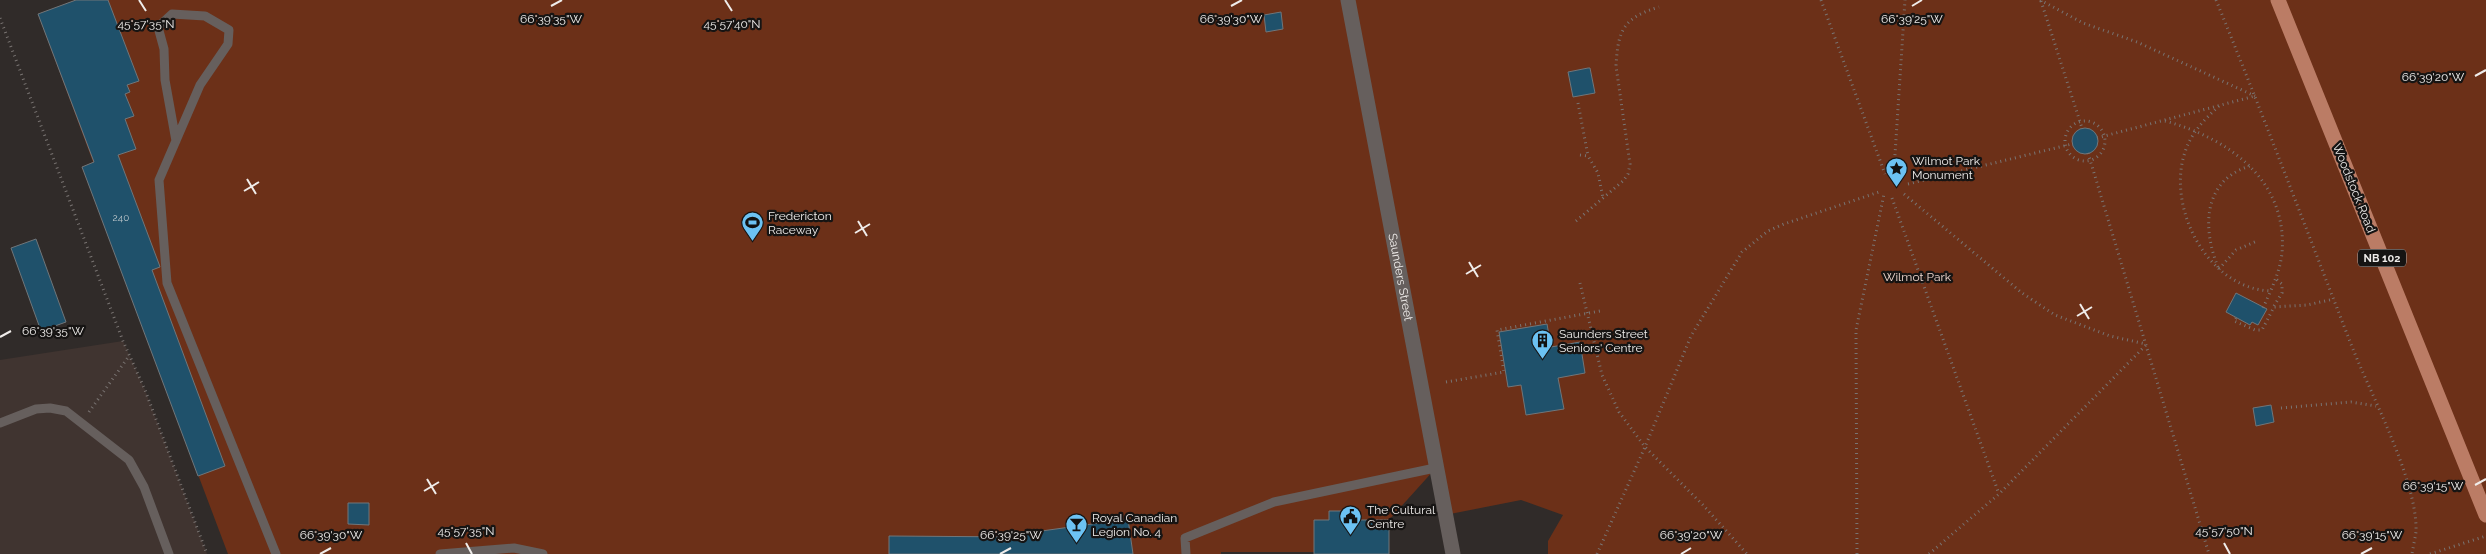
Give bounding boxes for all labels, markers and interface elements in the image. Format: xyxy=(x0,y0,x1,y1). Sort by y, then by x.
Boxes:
text: 66°39'35"W xyxy=(520,12,582,26)
text: 66°39'30"W xyxy=(1200,12,1263,26)
text: 66°39'25"W xyxy=(1881,12,1943,26)
text: 45°57'35"N xyxy=(118,17,174,31)
text: 45°57'40"N xyxy=(703,17,761,31)
text: 66°39'20"W xyxy=(2402,70,2465,84)
street label: Woodstock Road xyxy=(2330,141,2378,235)
place label: Wilmot Park Monument xyxy=(1912,154,1981,182)
place icon: Wilmot Park Monument xyxy=(1884,156,1908,187)
place label: Fredericton Raceway xyxy=(768,209,832,237)
sports icon: Fredericton Raceway xyxy=(740,211,764,242)
house number: 240 xyxy=(113,212,129,223)
street label: Saunders Street xyxy=(1385,232,1416,322)
road number: NB 102 xyxy=(2358,250,2406,266)
park label: Wilmot Park xyxy=(1883,270,1952,284)
text: 66°39'35"W xyxy=(22,324,84,338)
place label: Saunders Street Seniors' Centre xyxy=(1559,327,1648,355)
building icon: Saunders Street Seniors' Centre xyxy=(1531,329,1555,360)
text: 66°39'15"W xyxy=(2403,479,2464,493)
place label: The Cultural Centre xyxy=(1367,503,1436,531)
public building icon: The Cultural Centre xyxy=(1339,505,1363,536)
place label: Royal Canadian Legion No. 4 xyxy=(1092,511,1177,539)
bar icon: Royal Canadian Legion No. 4 xyxy=(1064,513,1088,544)
text: 45°57'35"N xyxy=(438,524,494,538)
text: 45°57'50"N xyxy=(2195,524,2253,538)
text: 66°39'30"W xyxy=(300,528,363,542)
text: 66°39'25"W xyxy=(980,528,1042,542)
text: 66°39'20"W xyxy=(1660,528,1723,542)
text: 66°39'15"W xyxy=(2342,528,2403,542)

